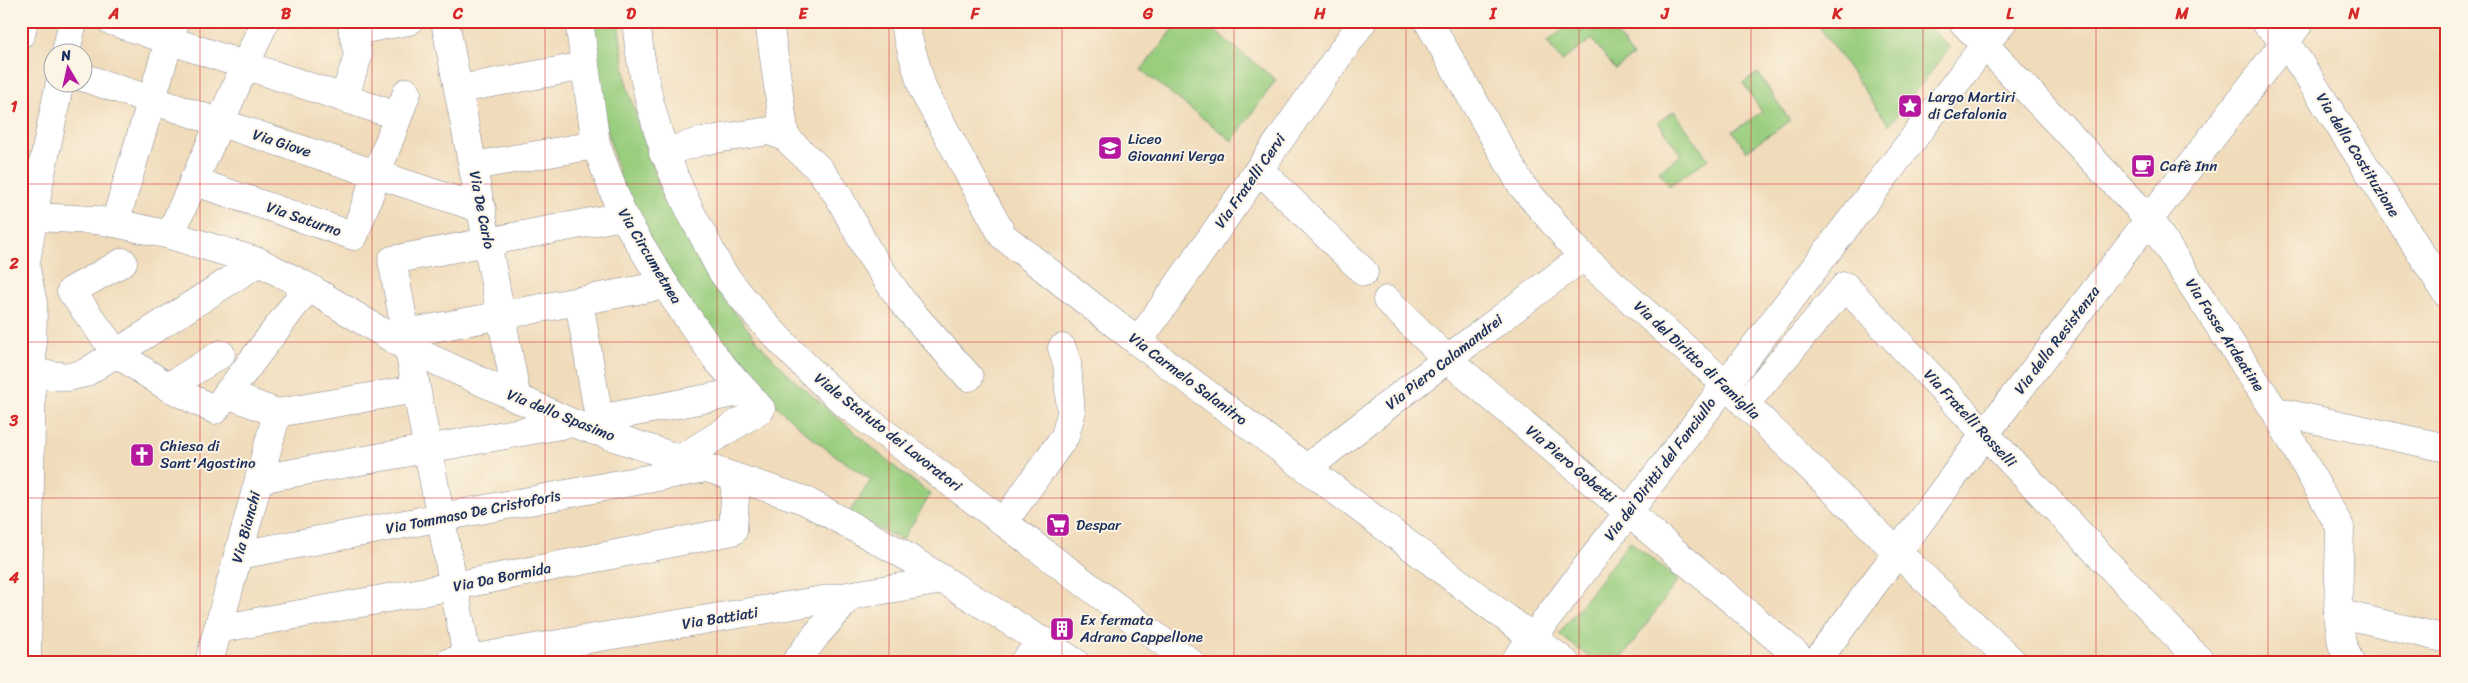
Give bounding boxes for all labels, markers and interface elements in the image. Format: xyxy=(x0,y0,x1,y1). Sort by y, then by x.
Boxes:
text: A xyxy=(108,0,119,28)
text: B xyxy=(281,0,292,28)
text: C xyxy=(452,0,464,28)
text: D xyxy=(626,0,636,28)
text: E xyxy=(799,0,809,28)
text: F xyxy=(970,0,981,28)
text: G xyxy=(1142,0,1154,28)
text: H xyxy=(1313,0,1326,28)
text: I xyxy=(1489,0,1498,28)
text: J xyxy=(1660,0,1670,28)
text: K xyxy=(1831,0,1843,28)
text: L xyxy=(2006,0,2014,28)
text: M xyxy=(2174,0,2189,28)
text: N xyxy=(2347,0,2360,28)
north arrow xyxy=(42,42,92,92)
text: N xyxy=(58,43,73,69)
place label: Largo Martiri di Cefalonia xyxy=(1928,84,2016,127)
street label: Via della Costituzione xyxy=(2309,88,2407,223)
text: 1 xyxy=(11,92,18,121)
place icon: Largo Martiri di Cefalonia xyxy=(1897,93,1923,119)
street label: Via Giove xyxy=(249,121,315,165)
place label: Liceo Giovanni Verga xyxy=(1128,126,1225,169)
street label: Via Fratelli Cervi xyxy=(1208,127,1293,234)
school or university icon: Liceo Giovanni Verga xyxy=(1097,135,1123,161)
cafe icon: Cafè Inn xyxy=(2130,153,2156,179)
place label: Cafè Inn xyxy=(2160,153,2217,179)
street label: Via De Carlo xyxy=(462,169,502,252)
street label: Via Saturno xyxy=(263,194,345,244)
street label: Via Circumetnea xyxy=(611,203,689,310)
text: 2 xyxy=(8,249,19,278)
street label: Via Fosse Ardeatine xyxy=(2178,273,2272,397)
street label: Via della Resistenza xyxy=(2007,280,2107,400)
street label: Via del Diritto di Famiglia xyxy=(1628,294,1767,426)
street label: Via Piero Calamandrei xyxy=(1379,307,1509,416)
street label: Via Carmelo Salanitro xyxy=(1123,326,1253,433)
street label: Via Fratelli Rosselli xyxy=(1917,363,2023,474)
street label: Viale Statuto dei Lavoratori xyxy=(808,366,968,499)
street label: Via dello Spasimo xyxy=(503,381,619,449)
street label: Via dei Diritti del Fanciullo xyxy=(1597,391,1723,547)
text: 3 xyxy=(9,406,19,435)
street label: Via Piero Gobetti xyxy=(1520,418,1623,510)
place label: Chiesa di Sant'Agostino xyxy=(160,433,256,476)
church icon: Chiesa di Sant'Agostino xyxy=(129,442,155,468)
street label: Via Tommaso De Cristoforis xyxy=(383,482,563,542)
street label: Via Bianchi xyxy=(224,487,268,566)
supermarket icon: Despar xyxy=(1045,512,1071,538)
place label: Despar xyxy=(1076,512,1122,538)
street label: Via Da Bormida xyxy=(451,555,554,599)
text: 4 xyxy=(8,563,19,592)
street label: Via Battiati xyxy=(680,599,761,637)
place label: Ex fermata Adrano Cappellone xyxy=(1079,607,1203,650)
building icon: Ex fermata Adrano Cappellone xyxy=(1049,616,1075,642)

